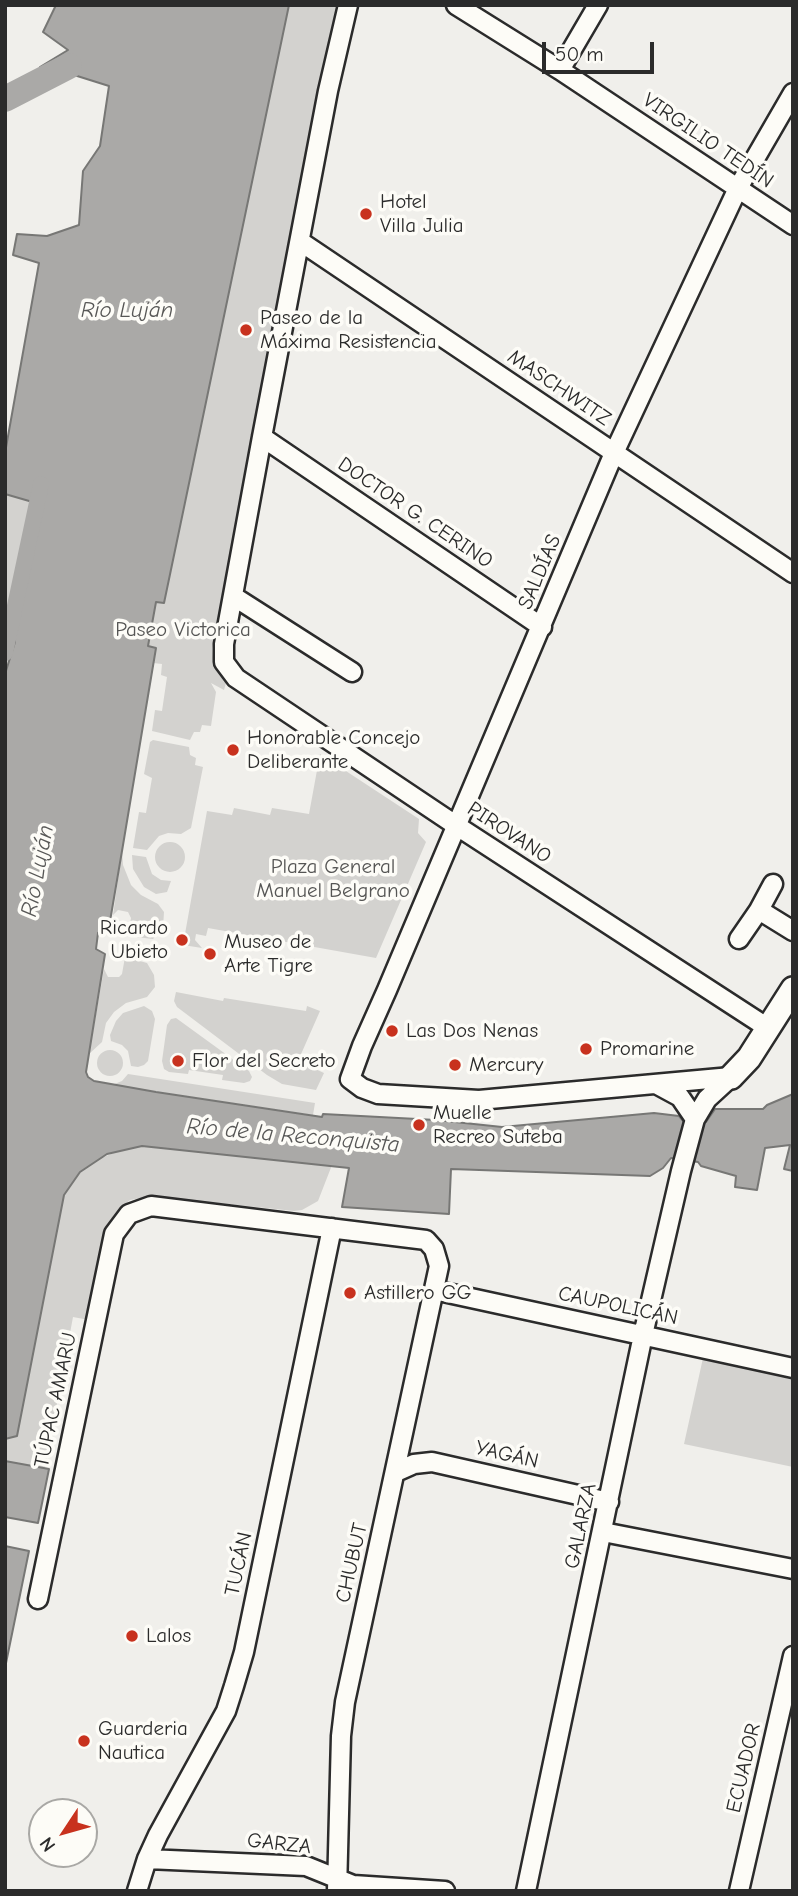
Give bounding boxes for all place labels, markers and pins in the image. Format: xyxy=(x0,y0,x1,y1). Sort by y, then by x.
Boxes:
place label: Hotel Villa Julia xyxy=(380,189,464,239)
marker: Hotel Villa Julia xyxy=(358,206,374,222)
place label: Paseo de la Máxima Resistencia xyxy=(260,305,437,355)
marker: Paseo de la Máxima Resistencia xyxy=(238,322,254,338)
place label: Honorable Concejo Deliberante xyxy=(247,725,420,775)
marker: Honorable Concejo Deliberante xyxy=(225,742,241,758)
place label: Ricardo Ubieto xyxy=(100,915,168,965)
place label: Museo de Arte Tigre xyxy=(224,929,313,979)
marker: Ricardo Ubieto xyxy=(174,932,190,948)
marker: Museo de Arte Tigre xyxy=(202,946,218,962)
place label: Las Dos Nenas xyxy=(406,1018,538,1044)
marker: Las Dos Nenas xyxy=(384,1023,400,1039)
place label: Promarine xyxy=(600,1036,694,1062)
marker: Promarine xyxy=(578,1041,594,1057)
place label: Flor del Secreto xyxy=(192,1048,336,1074)
place label: Mercury xyxy=(469,1052,543,1078)
marker: Flor del Secreto xyxy=(170,1053,186,1069)
marker: Mercury xyxy=(447,1057,463,1073)
place label: Muelle Recreo Suteba xyxy=(433,1100,563,1150)
marker: Muelle Recreo Suteba xyxy=(411,1117,427,1133)
place label: Astillero GG xyxy=(364,1280,472,1306)
marker: Astillero GG xyxy=(342,1285,358,1301)
place label: Lalos xyxy=(146,1623,191,1649)
marker: Lalos xyxy=(124,1628,140,1644)
place label: Guarderia Nautica xyxy=(98,1716,188,1766)
marker: Guarderia Nautica xyxy=(76,1733,92,1749)

